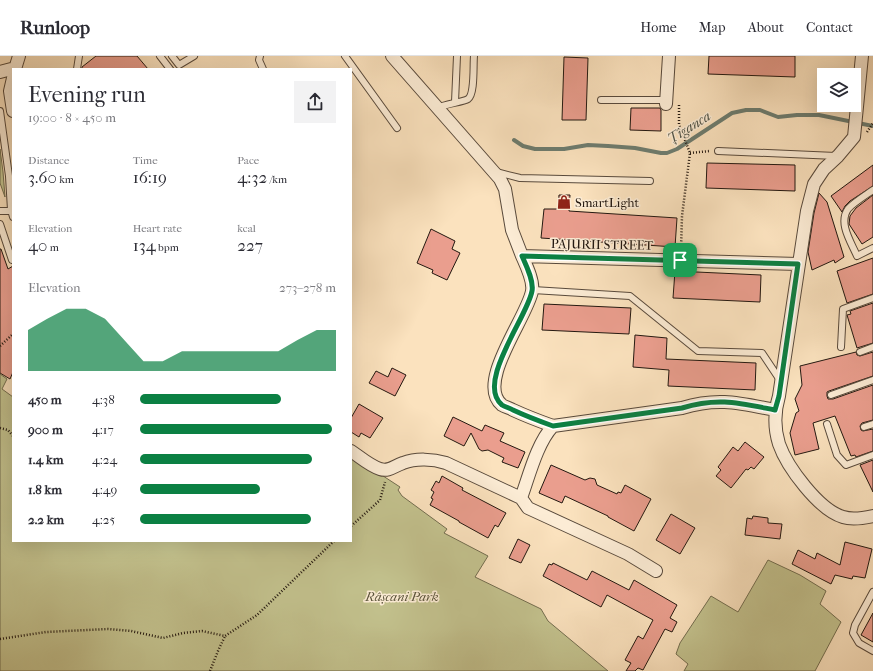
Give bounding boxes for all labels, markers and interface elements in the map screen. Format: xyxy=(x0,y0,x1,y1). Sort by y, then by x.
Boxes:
text: Runloop xyxy=(20,17,90,39)
text: Home xyxy=(640,19,677,36)
text: Map xyxy=(699,19,726,36)
text: About xyxy=(748,19,784,36)
text: Contact xyxy=(806,19,853,36)
map controls xyxy=(817,68,861,112)
button: layers xyxy=(817,68,861,112)
button: share xyxy=(294,81,336,123)
text: Evening run xyxy=(28,82,146,108)
water label: Țîganca xyxy=(665,108,714,147)
text: 19:00 · 8 × 450 m xyxy=(28,110,116,125)
text: Distance xyxy=(28,154,69,167)
text: Time xyxy=(133,154,158,167)
text: Pace xyxy=(237,154,259,167)
text: 3.60 xyxy=(28,167,57,187)
text: 16:19 xyxy=(133,167,167,187)
text: 4:32 xyxy=(237,167,267,187)
text: km xyxy=(57,173,74,186)
text: /km xyxy=(267,173,287,186)
shop icon: SmartLight xyxy=(556,194,572,210)
place label: SmartLight xyxy=(575,195,640,210)
text: Elevation xyxy=(28,222,72,235)
text: Heart rate xyxy=(133,222,182,235)
text: kcal xyxy=(237,222,256,235)
text: 40 xyxy=(28,235,47,255)
text: 134 xyxy=(133,235,156,255)
text: 227 xyxy=(237,235,263,255)
street label: PAJURII STREET xyxy=(551,236,654,253)
text: m xyxy=(47,241,59,254)
text: bpm xyxy=(156,241,179,254)
pin xyxy=(663,243,697,277)
icon: arrive xyxy=(669,249,691,271)
text: Elevation xyxy=(28,280,81,295)
text: 273–278 m xyxy=(279,280,336,295)
text: 450 m xyxy=(28,392,62,407)
text: 4:38 xyxy=(92,392,115,407)
text: 900 m xyxy=(28,422,63,437)
text: 4:17 xyxy=(92,422,114,437)
text: 1.4 km xyxy=(28,452,63,467)
text: 4:24 xyxy=(92,452,117,467)
text: 1.8 km xyxy=(28,482,62,497)
text: 4:49 xyxy=(92,482,117,497)
text: 2.2 km xyxy=(28,512,64,527)
text: 4:25 xyxy=(92,512,115,527)
park label: Râșcani Park xyxy=(364,589,439,604)

